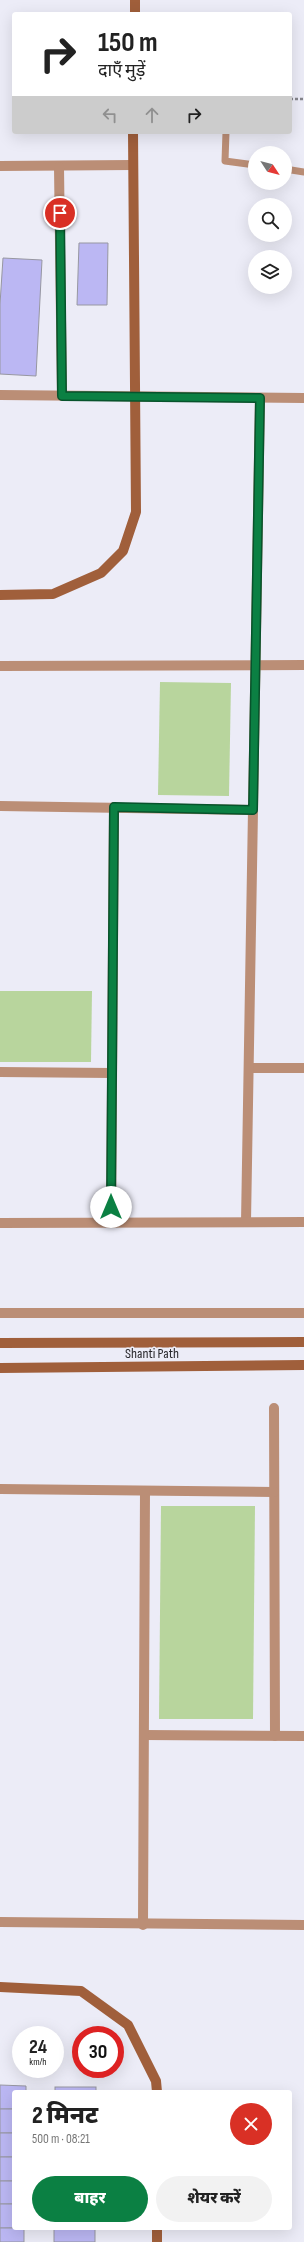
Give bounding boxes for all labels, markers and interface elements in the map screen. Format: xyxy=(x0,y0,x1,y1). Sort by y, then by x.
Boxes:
text: 150 m xyxy=(98,26,158,59)
icon: right xyxy=(32,28,84,80)
text: दाएँ मुड़ें xyxy=(98,60,145,81)
icon: left xyxy=(99,104,121,126)
icon: ahead xyxy=(141,104,163,126)
icon: right xyxy=(183,104,205,126)
north arrow xyxy=(248,146,292,190)
map controls xyxy=(248,146,292,294)
pin xyxy=(43,196,77,230)
button: search xyxy=(248,198,292,242)
icon: arrive xyxy=(49,202,71,224)
button: layers xyxy=(248,250,292,294)
position arrow xyxy=(90,1186,132,1228)
street label: Shanti Path xyxy=(125,1345,179,1362)
speed limit sign: 30 xyxy=(72,2026,124,2078)
text: 24 xyxy=(29,2035,47,2059)
text: km/h xyxy=(29,2056,47,2068)
text: 2 मिनट xyxy=(32,2101,98,2130)
button: close xyxy=(230,2103,272,2145)
text: 500 m · 08:21 xyxy=(32,2131,90,2147)
button: बाहर xyxy=(32,2176,148,2222)
button: शेयर करें xyxy=(156,2176,272,2222)

